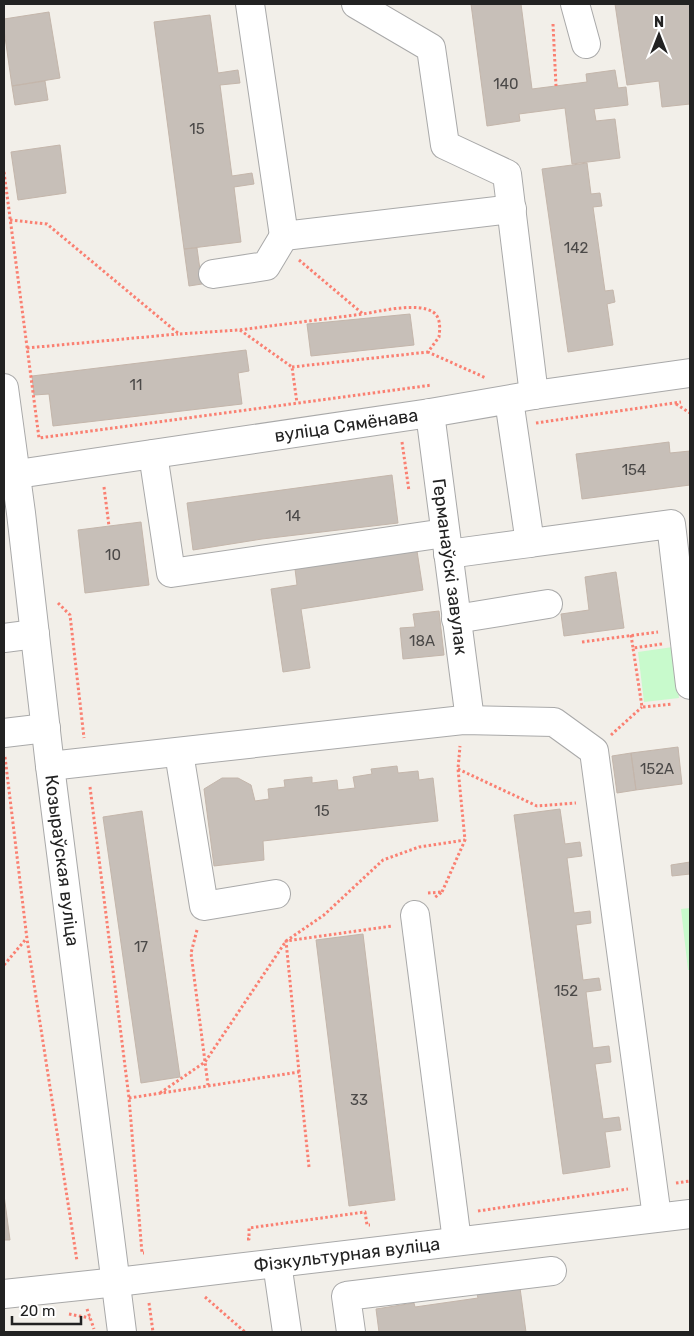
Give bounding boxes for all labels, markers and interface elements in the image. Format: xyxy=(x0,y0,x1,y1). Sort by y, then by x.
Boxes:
north arrow xyxy=(634,10,684,60)
text: N xyxy=(654,14,664,31)
house number: 140 xyxy=(493,75,519,93)
house number: 15 xyxy=(189,120,205,138)
house number: 142 xyxy=(564,239,588,257)
house number: 11 xyxy=(130,376,142,394)
street label: вуліца Сямёнава xyxy=(273,404,420,447)
house number: 154 xyxy=(622,461,646,479)
street label: Германаўскі завулак xyxy=(428,477,472,657)
house number: 14 xyxy=(285,507,301,525)
house number: 10 xyxy=(105,546,121,564)
house number: 18А xyxy=(409,632,435,650)
house number: 152А xyxy=(640,760,674,778)
street label: Козыраўская вуліца xyxy=(40,773,84,947)
house number: 15 xyxy=(314,802,330,820)
house number: 17 xyxy=(134,938,148,956)
house number: 152 xyxy=(554,982,578,1000)
house number: 33 xyxy=(350,1091,368,1109)
street label: Фізкультурная вуліца xyxy=(252,1233,441,1277)
scale bar xyxy=(12,1294,81,1326)
text: 20 m xyxy=(20,1302,55,1320)

